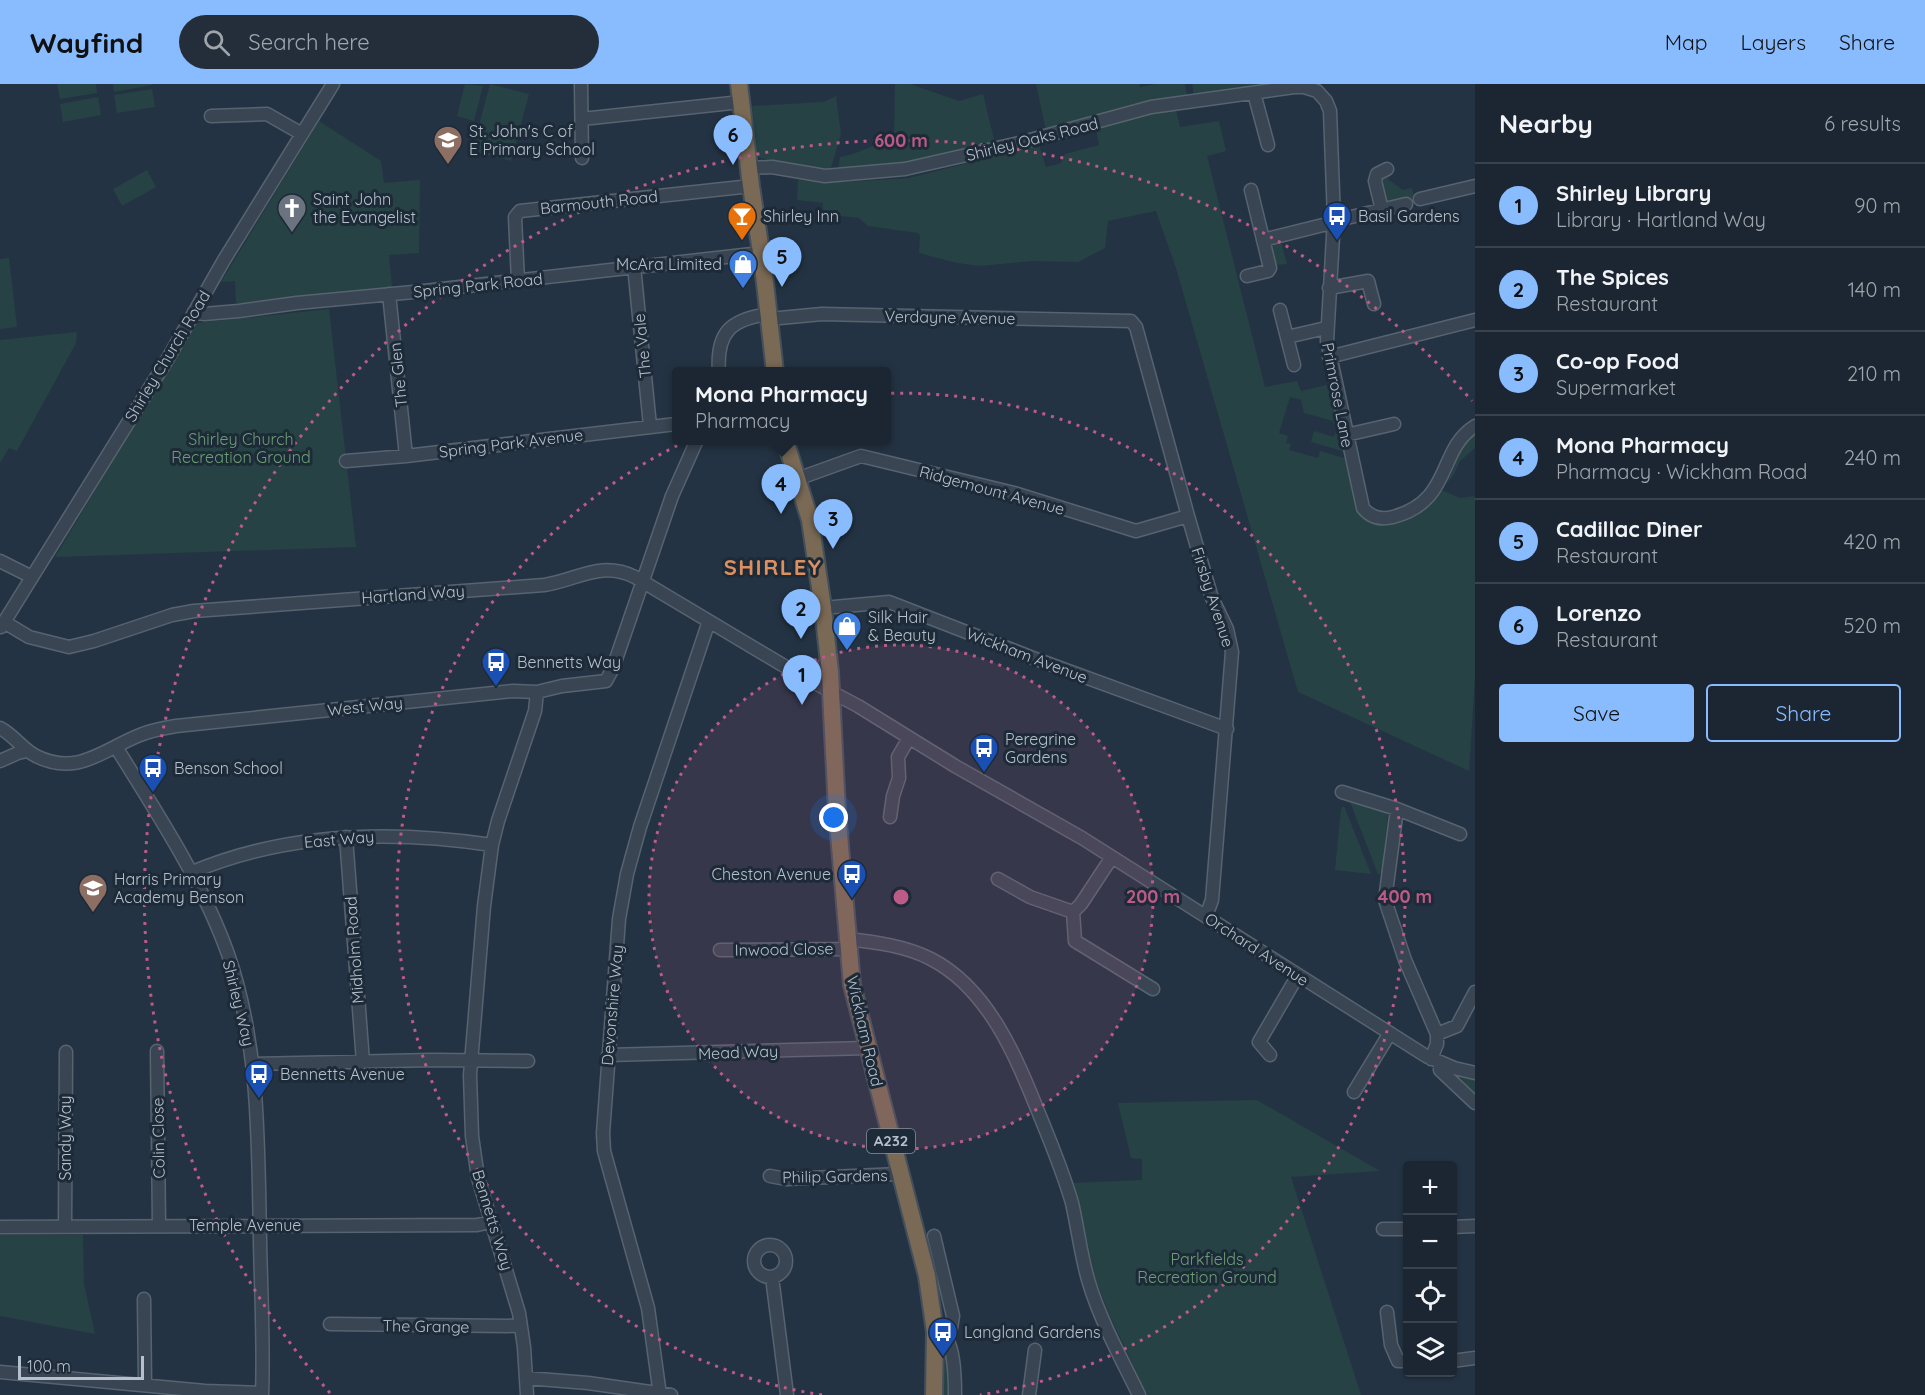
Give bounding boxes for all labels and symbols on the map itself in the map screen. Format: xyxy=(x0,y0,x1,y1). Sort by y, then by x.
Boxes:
street label: Shirley Oaks Road xyxy=(964,113,1100,165)
pin: 6 xyxy=(714,116,752,165)
place label: St. John's C of E Primary School xyxy=(469,121,595,159)
school or university icon: St. John's C of E Primary School xyxy=(432,124,464,166)
text: 600 m xyxy=(874,129,928,152)
street label: Barmouth Road xyxy=(539,186,659,218)
place label: Saint John the Evangelist xyxy=(313,189,416,227)
church icon: Saint John the Evangelist xyxy=(276,192,308,234)
bar icon: Shirley Inn xyxy=(726,200,758,242)
bus stop icon: Basil Gardens xyxy=(1321,200,1353,242)
place label: Shirley Inn xyxy=(763,206,839,226)
place label: Basil Gardens xyxy=(1358,206,1459,226)
pin: 5 xyxy=(762,238,802,287)
shop icon: McAra Limited xyxy=(727,248,759,290)
place label: McAra Limited xyxy=(616,254,722,274)
street label: Spring Park Road xyxy=(412,268,544,302)
street label: Shirley Church Road xyxy=(120,287,214,425)
street label: Verdayne Avenue xyxy=(884,306,1016,328)
street label: The Vale xyxy=(629,313,655,379)
street label: Primrose Lane xyxy=(1318,341,1358,449)
street label: The Glen xyxy=(385,342,411,408)
street label: Spring Park Avenue xyxy=(438,424,584,462)
park label: Shirley Church Recreation Ground xyxy=(171,429,311,467)
street label: Ridgemount Avenue xyxy=(917,461,1067,519)
pin: 4 xyxy=(762,464,800,514)
pin: 3 xyxy=(814,500,852,549)
street label: Firsby Avenue xyxy=(1187,544,1239,650)
district label: SHIRLEY xyxy=(724,553,822,581)
street label: Hartland Way xyxy=(361,580,465,608)
pin: 2 xyxy=(782,590,820,639)
place label: Silk Hair & Beauty xyxy=(868,607,936,645)
shop icon: Silk Hair & Beauty xyxy=(831,610,863,652)
street label: Wickham Avenue xyxy=(964,623,1090,687)
bus stop icon: Bennetts Way xyxy=(480,646,512,688)
place label: Bennetts Way xyxy=(517,652,621,672)
pin: 1 xyxy=(782,656,822,705)
street label: West Way xyxy=(326,692,404,720)
place label: Peregrine Gardens xyxy=(1005,729,1076,767)
bus stop icon: Peregrine Gardens xyxy=(968,732,1000,774)
bus stop icon: Benson School xyxy=(137,752,169,794)
place label: Benson School xyxy=(174,758,283,778)
your location xyxy=(819,803,848,832)
street label: East Way xyxy=(303,826,375,852)
bus stop icon: Cheston Avenue xyxy=(836,858,868,900)
place label: Cheston Avenue xyxy=(712,864,831,884)
place label: Harris Primary Academy Benson xyxy=(114,869,244,907)
school or university icon: Harris Primary Academy Benson xyxy=(77,872,109,914)
text: 200 m xyxy=(1126,885,1180,908)
text: 400 m xyxy=(1378,885,1432,908)
centre of rings xyxy=(891,887,911,907)
street label: Midholm Road xyxy=(340,896,368,1004)
street label: Orchard Avenue xyxy=(1201,908,1313,990)
street label: Inwood Close xyxy=(734,938,834,960)
street label: Devonshire Way xyxy=(597,944,627,1066)
street label: Shirley Way xyxy=(219,958,259,1048)
street label: Wickham Road xyxy=(843,974,887,1088)
street label: Mead Way xyxy=(698,1041,778,1063)
bus stop icon: Bennetts Avenue xyxy=(243,1058,275,1100)
place label: Bennetts Avenue xyxy=(280,1064,405,1084)
street label: Sandy Way xyxy=(55,1095,75,1181)
street label: Colin Close xyxy=(147,1097,169,1179)
road number: A232 xyxy=(867,1129,915,1153)
street label: Philip Gardens xyxy=(782,1165,888,1187)
street label: Bennetts Way xyxy=(468,1167,518,1273)
street label: Temple Avenue xyxy=(189,1215,301,1235)
park label: Parkfields Recreation Ground xyxy=(1137,1249,1277,1287)
street label: The Grange xyxy=(382,1315,470,1337)
bus stop icon: Langland Gardens xyxy=(927,1316,959,1358)
place label: Langland Gardens xyxy=(964,1322,1100,1342)
scale bar xyxy=(18,1353,144,1380)

